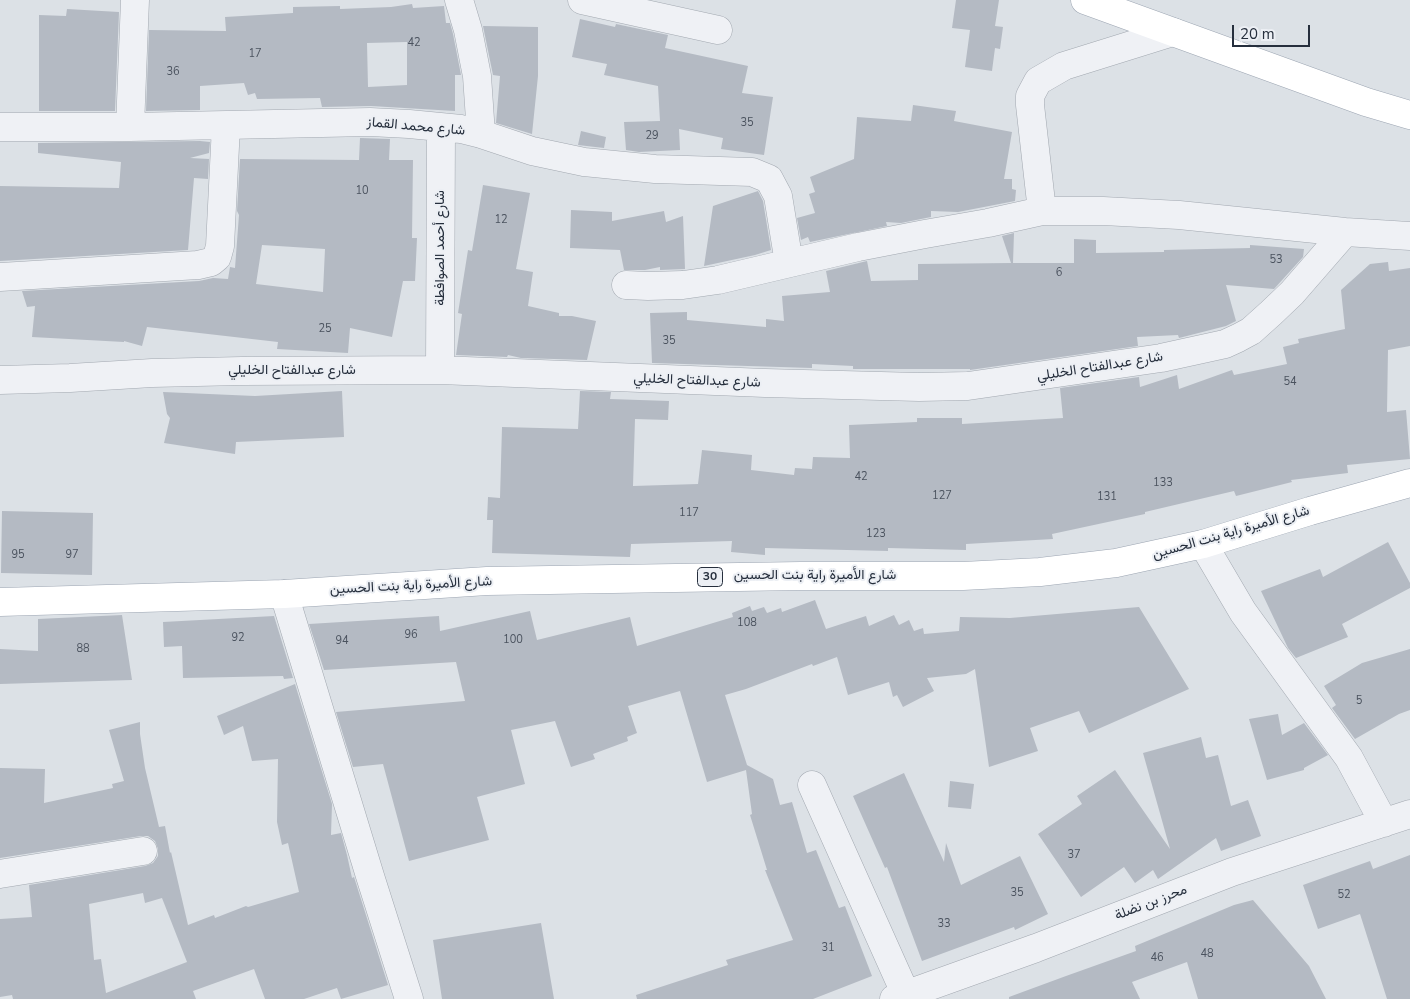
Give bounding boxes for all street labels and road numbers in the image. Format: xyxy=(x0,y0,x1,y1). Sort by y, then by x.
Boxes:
street label: شارع محمد القماز xyxy=(366,114,466,140)
street label: شارع أحمد الصوافطة xyxy=(433,190,449,306)
street label: شارع عبدالفتاح الخليلي xyxy=(1036,349,1164,385)
street label: شارع عبدالفتاح الخليلي xyxy=(228,363,356,379)
street label: شارع عبدالفتاح الخليلي xyxy=(633,370,761,392)
street label: شارع الأميرة راية بنت الحسين xyxy=(1151,503,1311,563)
road number: 30 xyxy=(698,568,722,586)
street label: شارع الأميرة راية بنت الحسين xyxy=(734,568,896,584)
street label: شارع الأميرة راية بنت الحسين xyxy=(329,573,493,599)
street label: محرز بن نضلة xyxy=(1112,882,1190,924)

